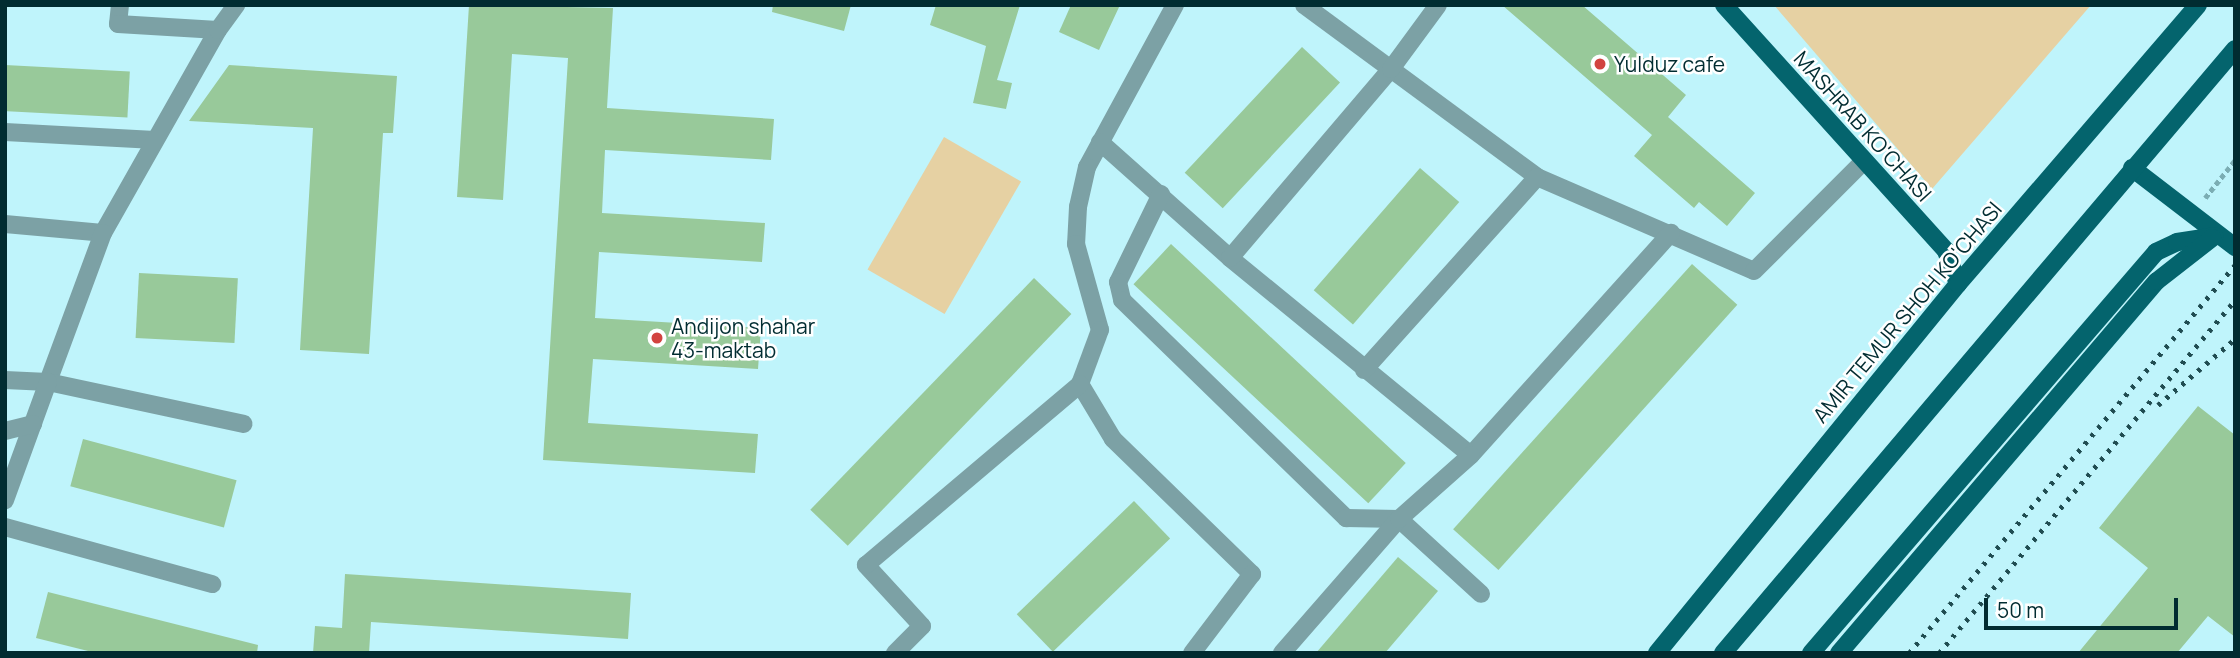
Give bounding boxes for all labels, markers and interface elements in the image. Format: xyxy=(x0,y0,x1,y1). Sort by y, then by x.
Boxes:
street label: MASHRAB KO'CHASI xyxy=(1789,46,1937,206)
place label: Yulduz cafe xyxy=(1614,51,1725,77)
marker: Yulduz cafe xyxy=(1592,56,1608,72)
street label: AMIR TEMUR SHOH KO'CHASI xyxy=(1807,197,2007,427)
place label: Andijon shahar 43-maktab xyxy=(671,313,815,363)
marker: Andijon shahar 43-maktab xyxy=(649,330,665,346)
scale bar xyxy=(1988,584,2182,628)
text: 50 m xyxy=(1997,596,2044,624)

